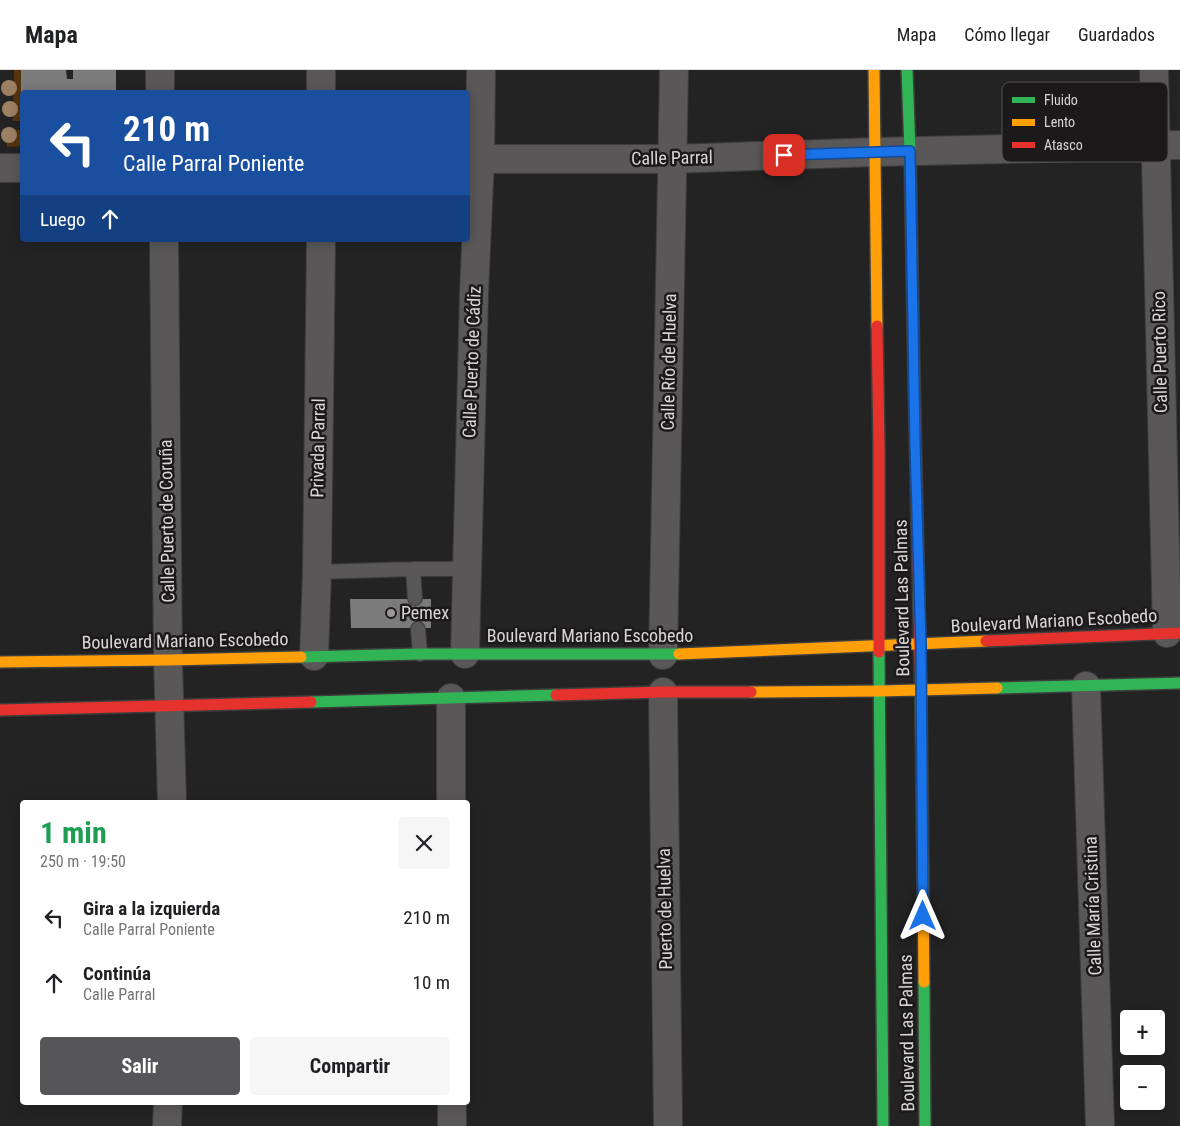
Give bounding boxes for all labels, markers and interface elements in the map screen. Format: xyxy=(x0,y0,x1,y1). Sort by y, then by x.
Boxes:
text: Mapa xyxy=(25,21,78,49)
text: Mapa xyxy=(897,24,936,45)
text: Cómo llegar xyxy=(964,24,1050,45)
text: Guardados xyxy=(1078,24,1155,45)
legend xyxy=(1002,82,1168,162)
text: Fluido xyxy=(1044,92,1078,108)
text: 210 m xyxy=(123,109,210,150)
icon: left xyxy=(40,110,105,175)
text: Lento xyxy=(1044,114,1075,130)
pin xyxy=(763,134,805,176)
text: Atasco xyxy=(1044,137,1083,153)
icon: arrive xyxy=(770,141,798,169)
street label: Calle Parral xyxy=(631,146,713,169)
text: Calle Parral Poniente xyxy=(123,151,304,176)
icon: ahead xyxy=(96,205,124,233)
text: Luego xyxy=(40,208,86,231)
street label: Calle Puerto de Cádiz xyxy=(458,285,485,438)
street label: Calle Puerto Rico xyxy=(1148,291,1171,413)
street label: Calle Río de Huelva xyxy=(657,293,680,431)
street label: Privada Parral xyxy=(306,398,329,498)
street label: Calle Puerto de Coruña xyxy=(155,439,178,603)
street label: Boulevard Las Palmas xyxy=(890,519,913,677)
place label: Pemex xyxy=(401,602,449,623)
street label: Boulevard Mariano Escobedo xyxy=(950,605,1158,636)
marker: Pemex xyxy=(385,607,397,619)
street label: Boulevard Mariano Escobedo xyxy=(487,625,693,646)
street label: Boulevard Mariano Escobedo xyxy=(81,628,289,653)
text: 1 min xyxy=(40,815,107,850)
button: close xyxy=(398,817,450,869)
street label: Calle María Cristina xyxy=(1080,836,1105,976)
street label: Puerto de Huelva xyxy=(653,848,676,970)
text: 250 m · 19:50 xyxy=(40,852,126,871)
position arrow xyxy=(896,889,948,941)
text: Gira a la izquierda xyxy=(83,897,220,920)
icon: left xyxy=(40,904,68,932)
text: 210 m xyxy=(403,906,450,929)
text: Calle Parral Poniente xyxy=(83,920,215,939)
street label: Boulevard Las Palmas xyxy=(895,954,918,1112)
text: Continúa xyxy=(83,962,151,985)
icon: ahead xyxy=(40,969,68,997)
text: 10 m xyxy=(413,971,450,994)
text: Calle Parral xyxy=(83,985,155,1004)
map controls xyxy=(1120,1010,1165,1110)
button: + xyxy=(1120,1010,1165,1055)
button: Salir xyxy=(40,1037,240,1095)
button: Compartir xyxy=(250,1037,450,1095)
button: − xyxy=(1120,1065,1165,1110)

